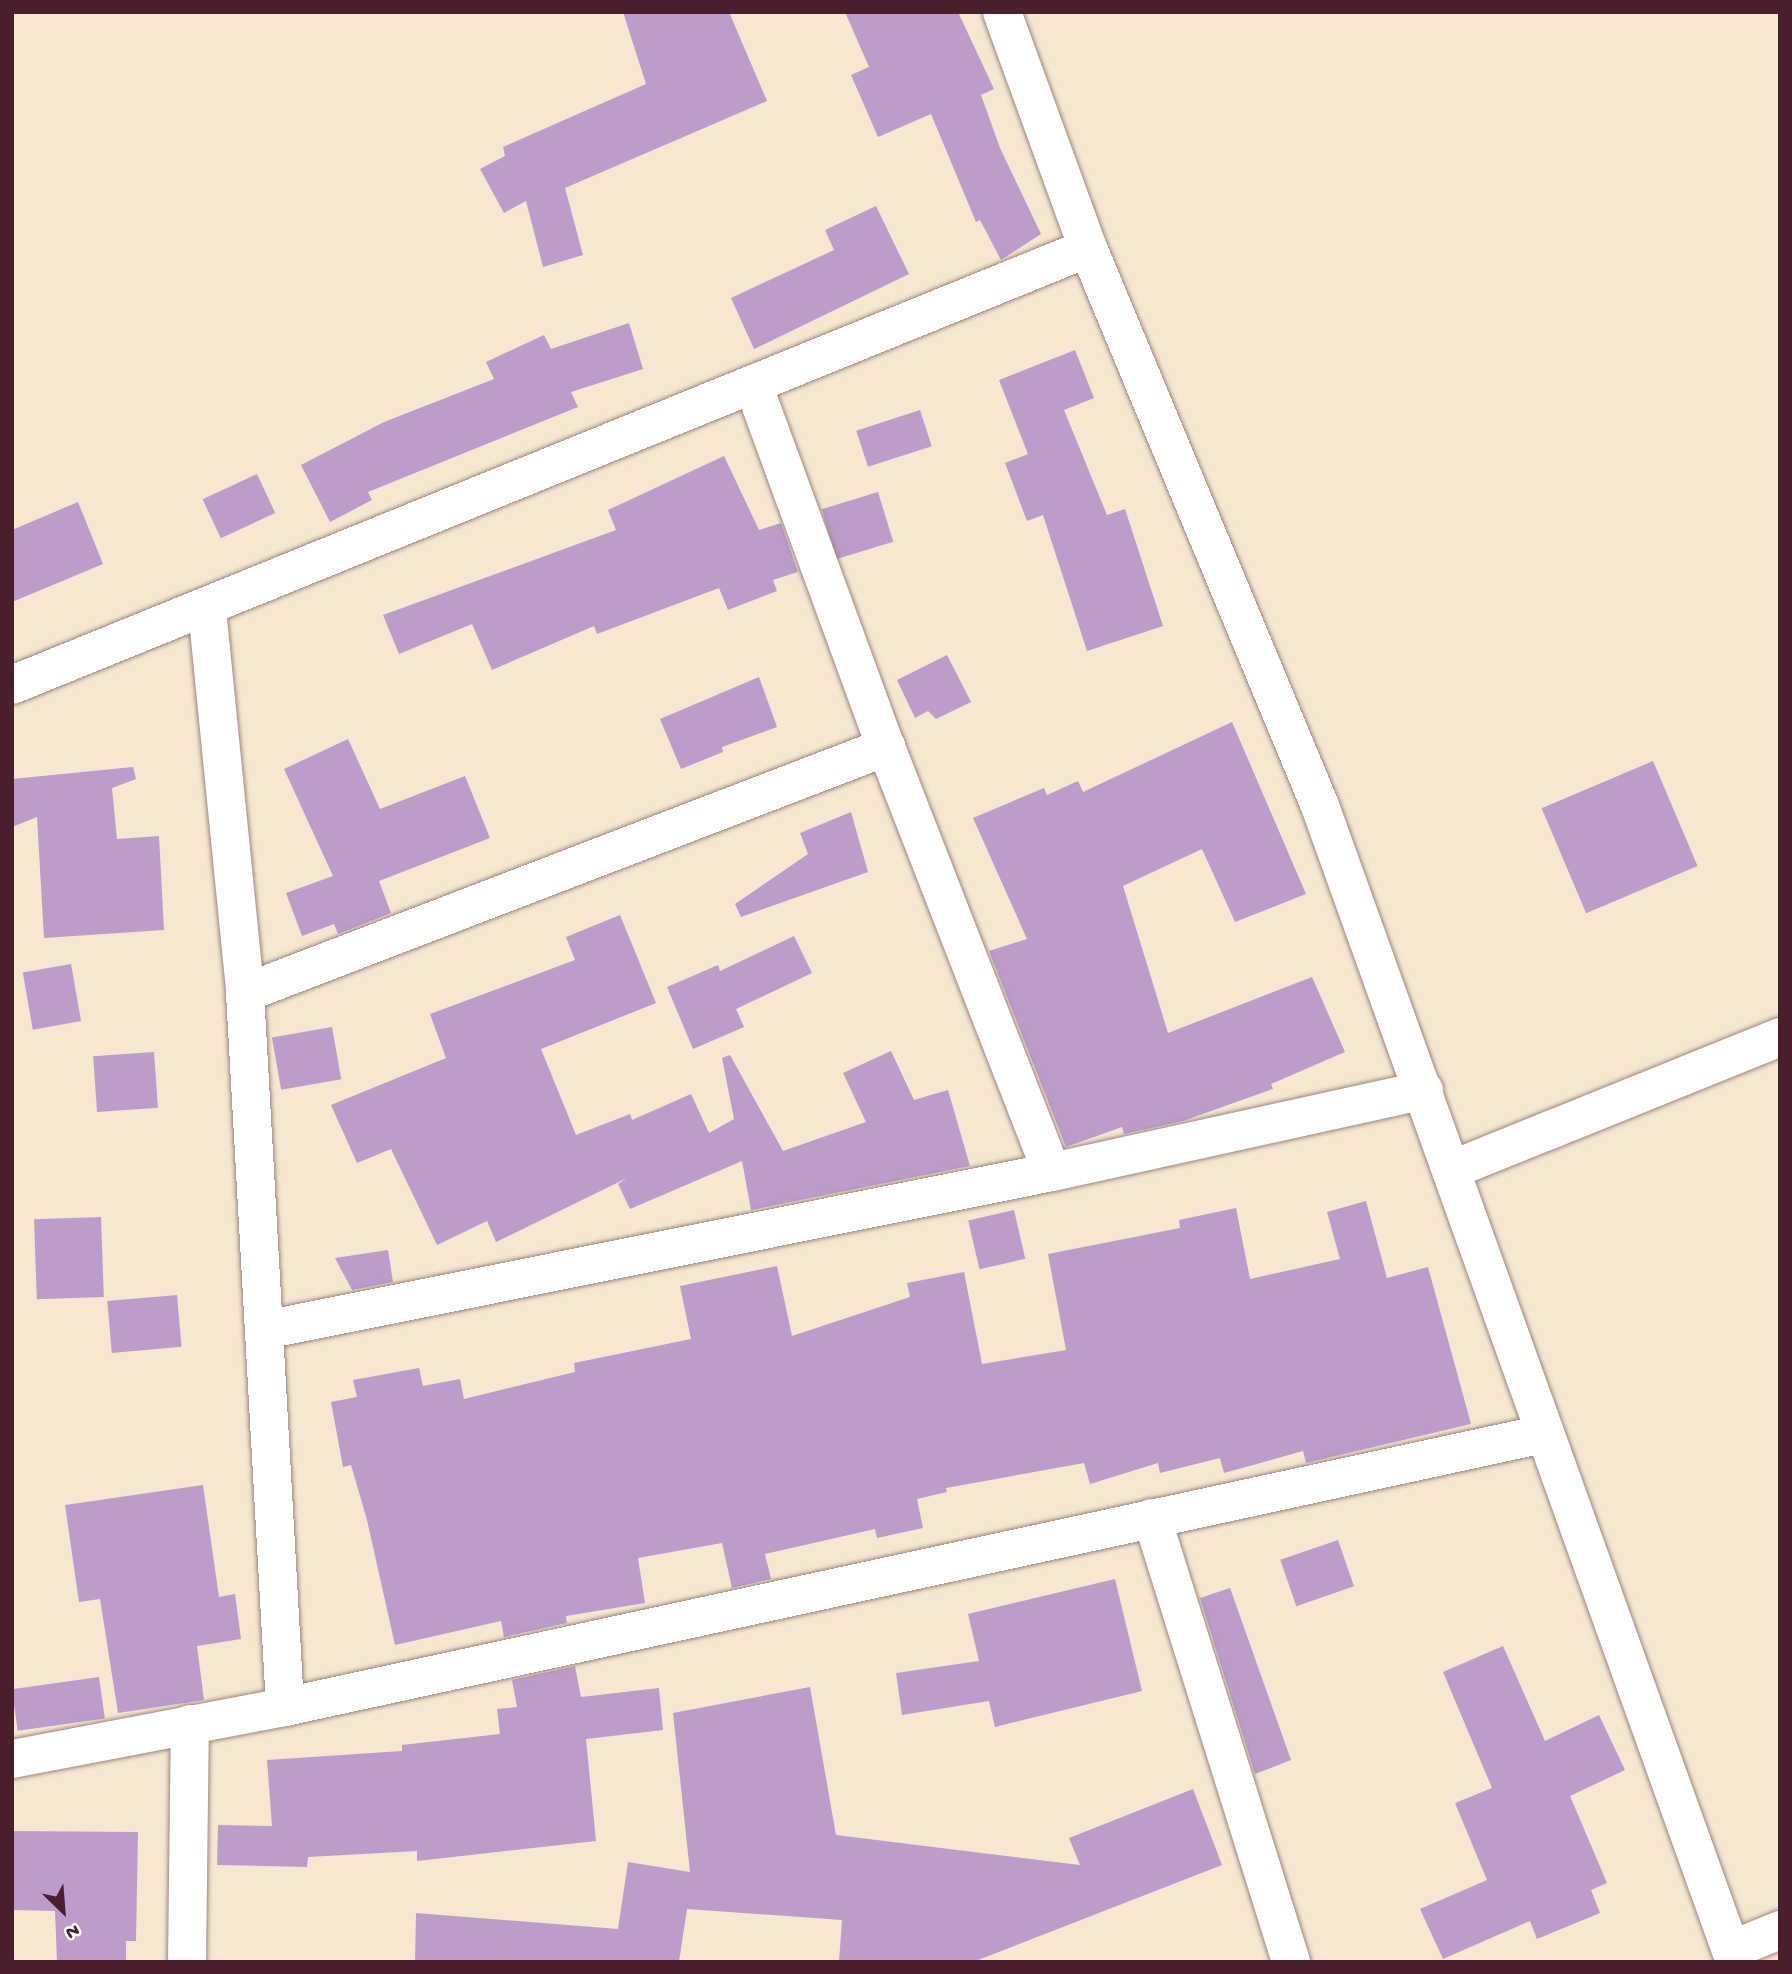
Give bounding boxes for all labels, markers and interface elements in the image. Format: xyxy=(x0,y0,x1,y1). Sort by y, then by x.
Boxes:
north arrow xyxy=(28,1876,98,1946)
text: N xyxy=(62,1917,83,1944)

